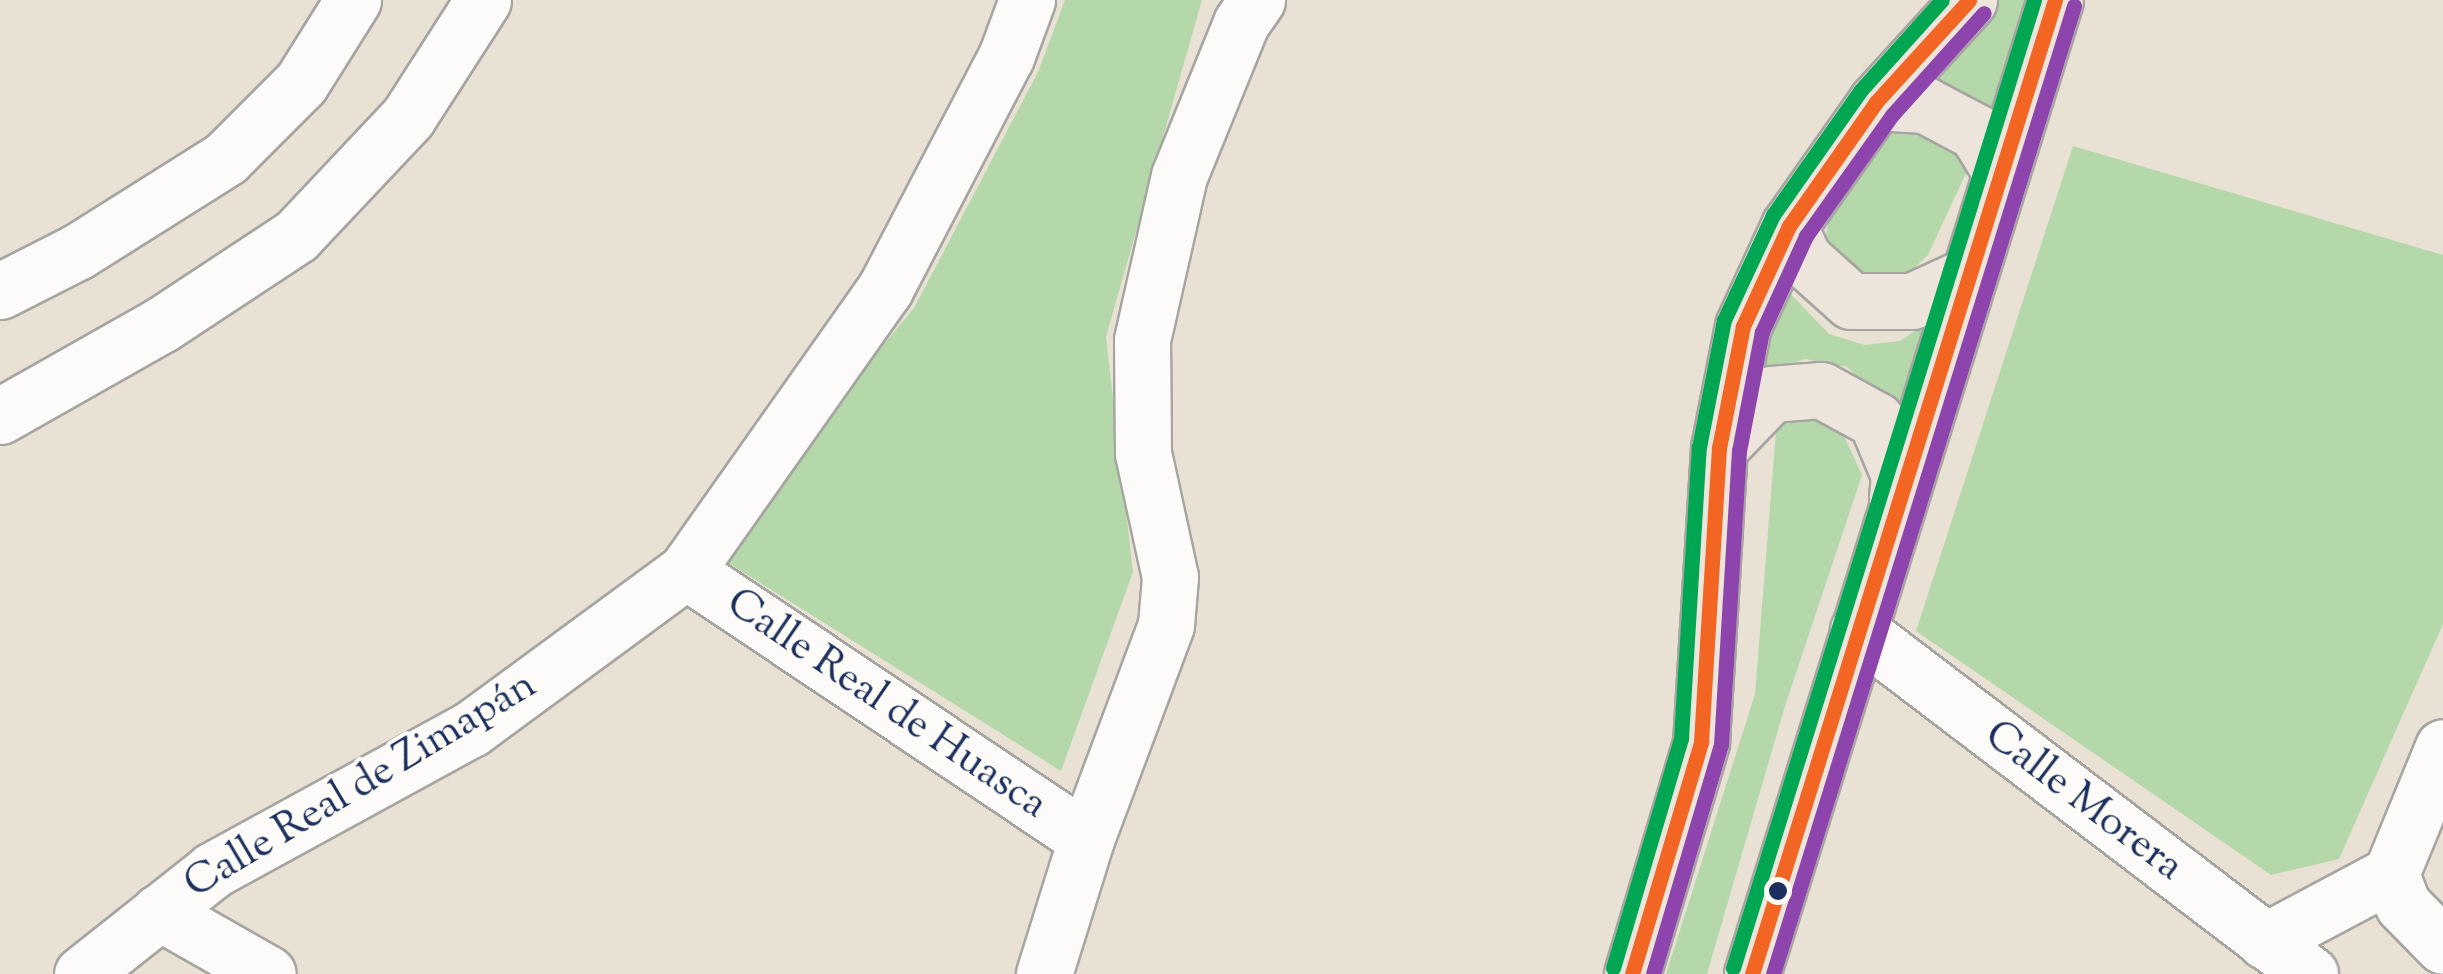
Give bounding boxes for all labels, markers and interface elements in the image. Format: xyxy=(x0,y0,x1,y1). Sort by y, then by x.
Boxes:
street label: Calle Real de Huasca xyxy=(716,579,1056,831)
street label: Calle Real de Zimapán xyxy=(176,661,546,911)
street label: Calle Morera xyxy=(1974,711,2192,893)
unlabelled marker xyxy=(1768,881,1788,901)

